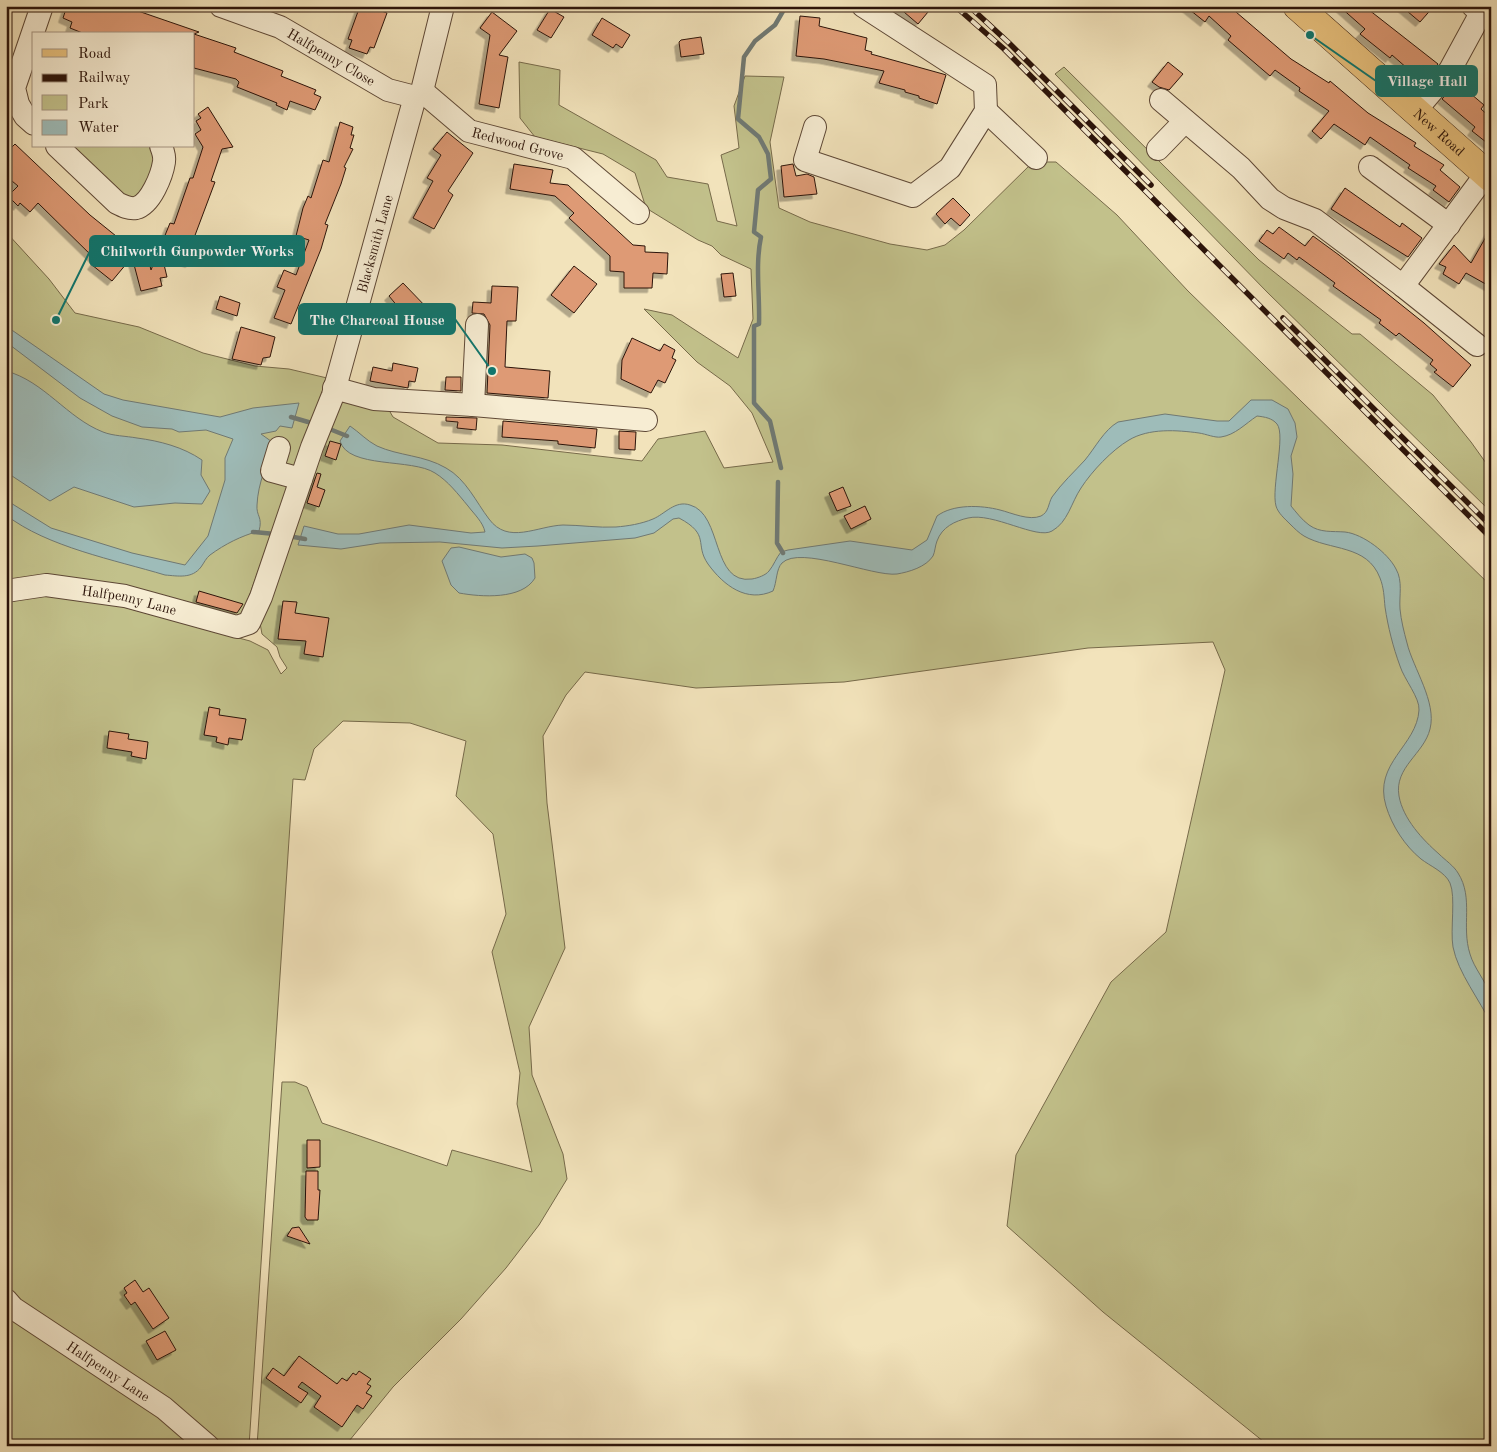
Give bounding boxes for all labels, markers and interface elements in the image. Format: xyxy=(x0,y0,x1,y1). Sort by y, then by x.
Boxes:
street label: Halfpenny Close xyxy=(284,27,377,89)
legend xyxy=(32,32,195,148)
text: Road xyxy=(78,47,112,62)
callout: Village Hall xyxy=(1376,66,1477,96)
text: Railway xyxy=(78,71,131,86)
text: Village Hall xyxy=(1387,75,1468,90)
text: Park xyxy=(78,97,109,112)
street label: New Road xyxy=(1410,107,1467,159)
text: Water xyxy=(78,121,119,136)
street label: Redwood Grove xyxy=(470,126,565,163)
street label: Blacksmith Lane xyxy=(355,193,396,295)
callout: Chilworth Gunpowder Works xyxy=(90,236,304,266)
text: Chilworth Gunpowder Works xyxy=(100,245,294,260)
callout: The Charcoal House xyxy=(299,304,455,334)
text: The Charcoal House xyxy=(309,314,445,329)
street label: Halfpenny Lane xyxy=(81,584,178,618)
street label: Halfpenny Lane xyxy=(64,1339,152,1405)

